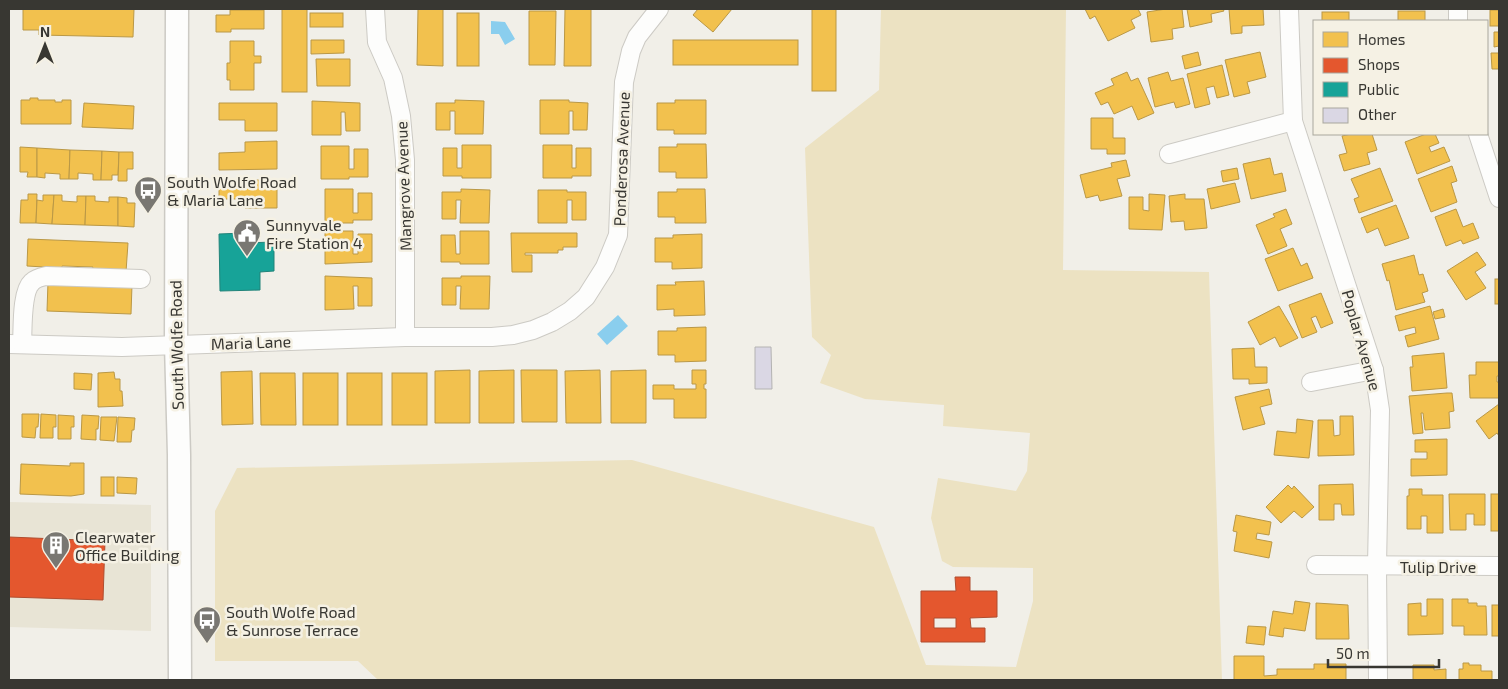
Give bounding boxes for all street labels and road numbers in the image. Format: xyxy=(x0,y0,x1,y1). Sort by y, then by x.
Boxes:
street label: Ponderosa Avenue xyxy=(609,91,633,227)
street label: Mangrove Avenue xyxy=(391,121,415,251)
street label: South Wolfe Road xyxy=(165,280,187,410)
street label: Poplar Avenue xyxy=(1339,287,1385,393)
street label: Maria Lane xyxy=(210,331,292,353)
street label: Tulip Drive xyxy=(1400,557,1476,576)

